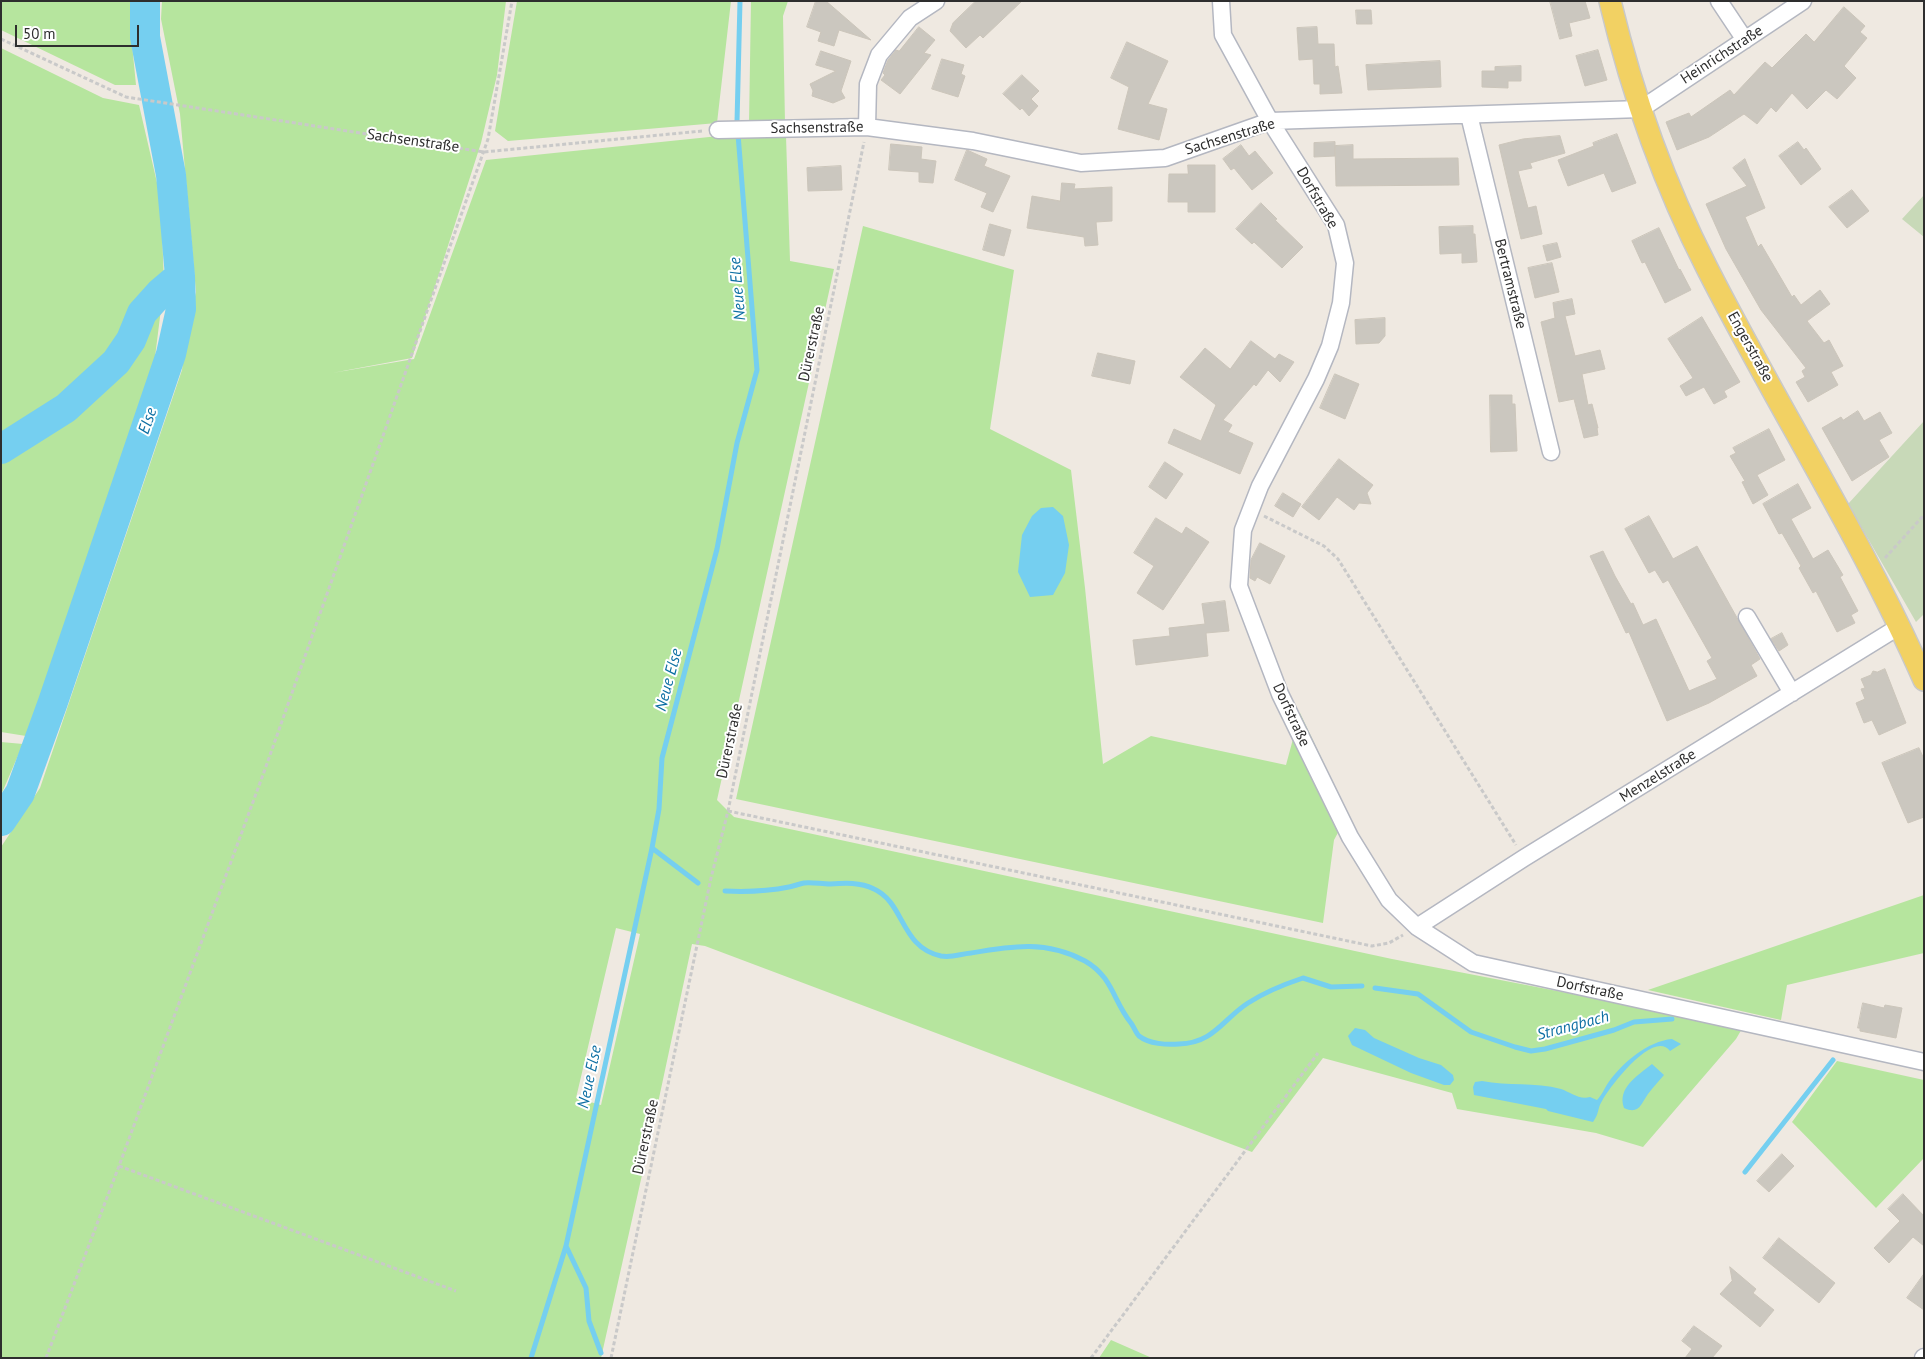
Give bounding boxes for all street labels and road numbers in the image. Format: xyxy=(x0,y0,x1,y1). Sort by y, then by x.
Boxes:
street label: Heinrichstraße xyxy=(1677,22,1767,88)
street label: Sachsenstraße xyxy=(1183,115,1277,159)
street label: Sachsenstraße xyxy=(770,118,864,138)
street label: Sachsenstraße xyxy=(366,126,460,156)
street label: Dorfstraße xyxy=(1292,164,1342,232)
street label: Bertramstraße xyxy=(1490,237,1530,331)
street label: Dürerstraße xyxy=(795,305,829,383)
street label: Engerstraße xyxy=(1723,309,1777,385)
street label: Dorfstraße xyxy=(1268,680,1314,750)
street label: Dürerstraße xyxy=(713,702,747,780)
street label: Menzelstraße xyxy=(1617,745,1699,807)
street label: Dorfstraße xyxy=(1555,973,1625,1005)
street label: Dürerstraße xyxy=(629,1098,663,1176)

